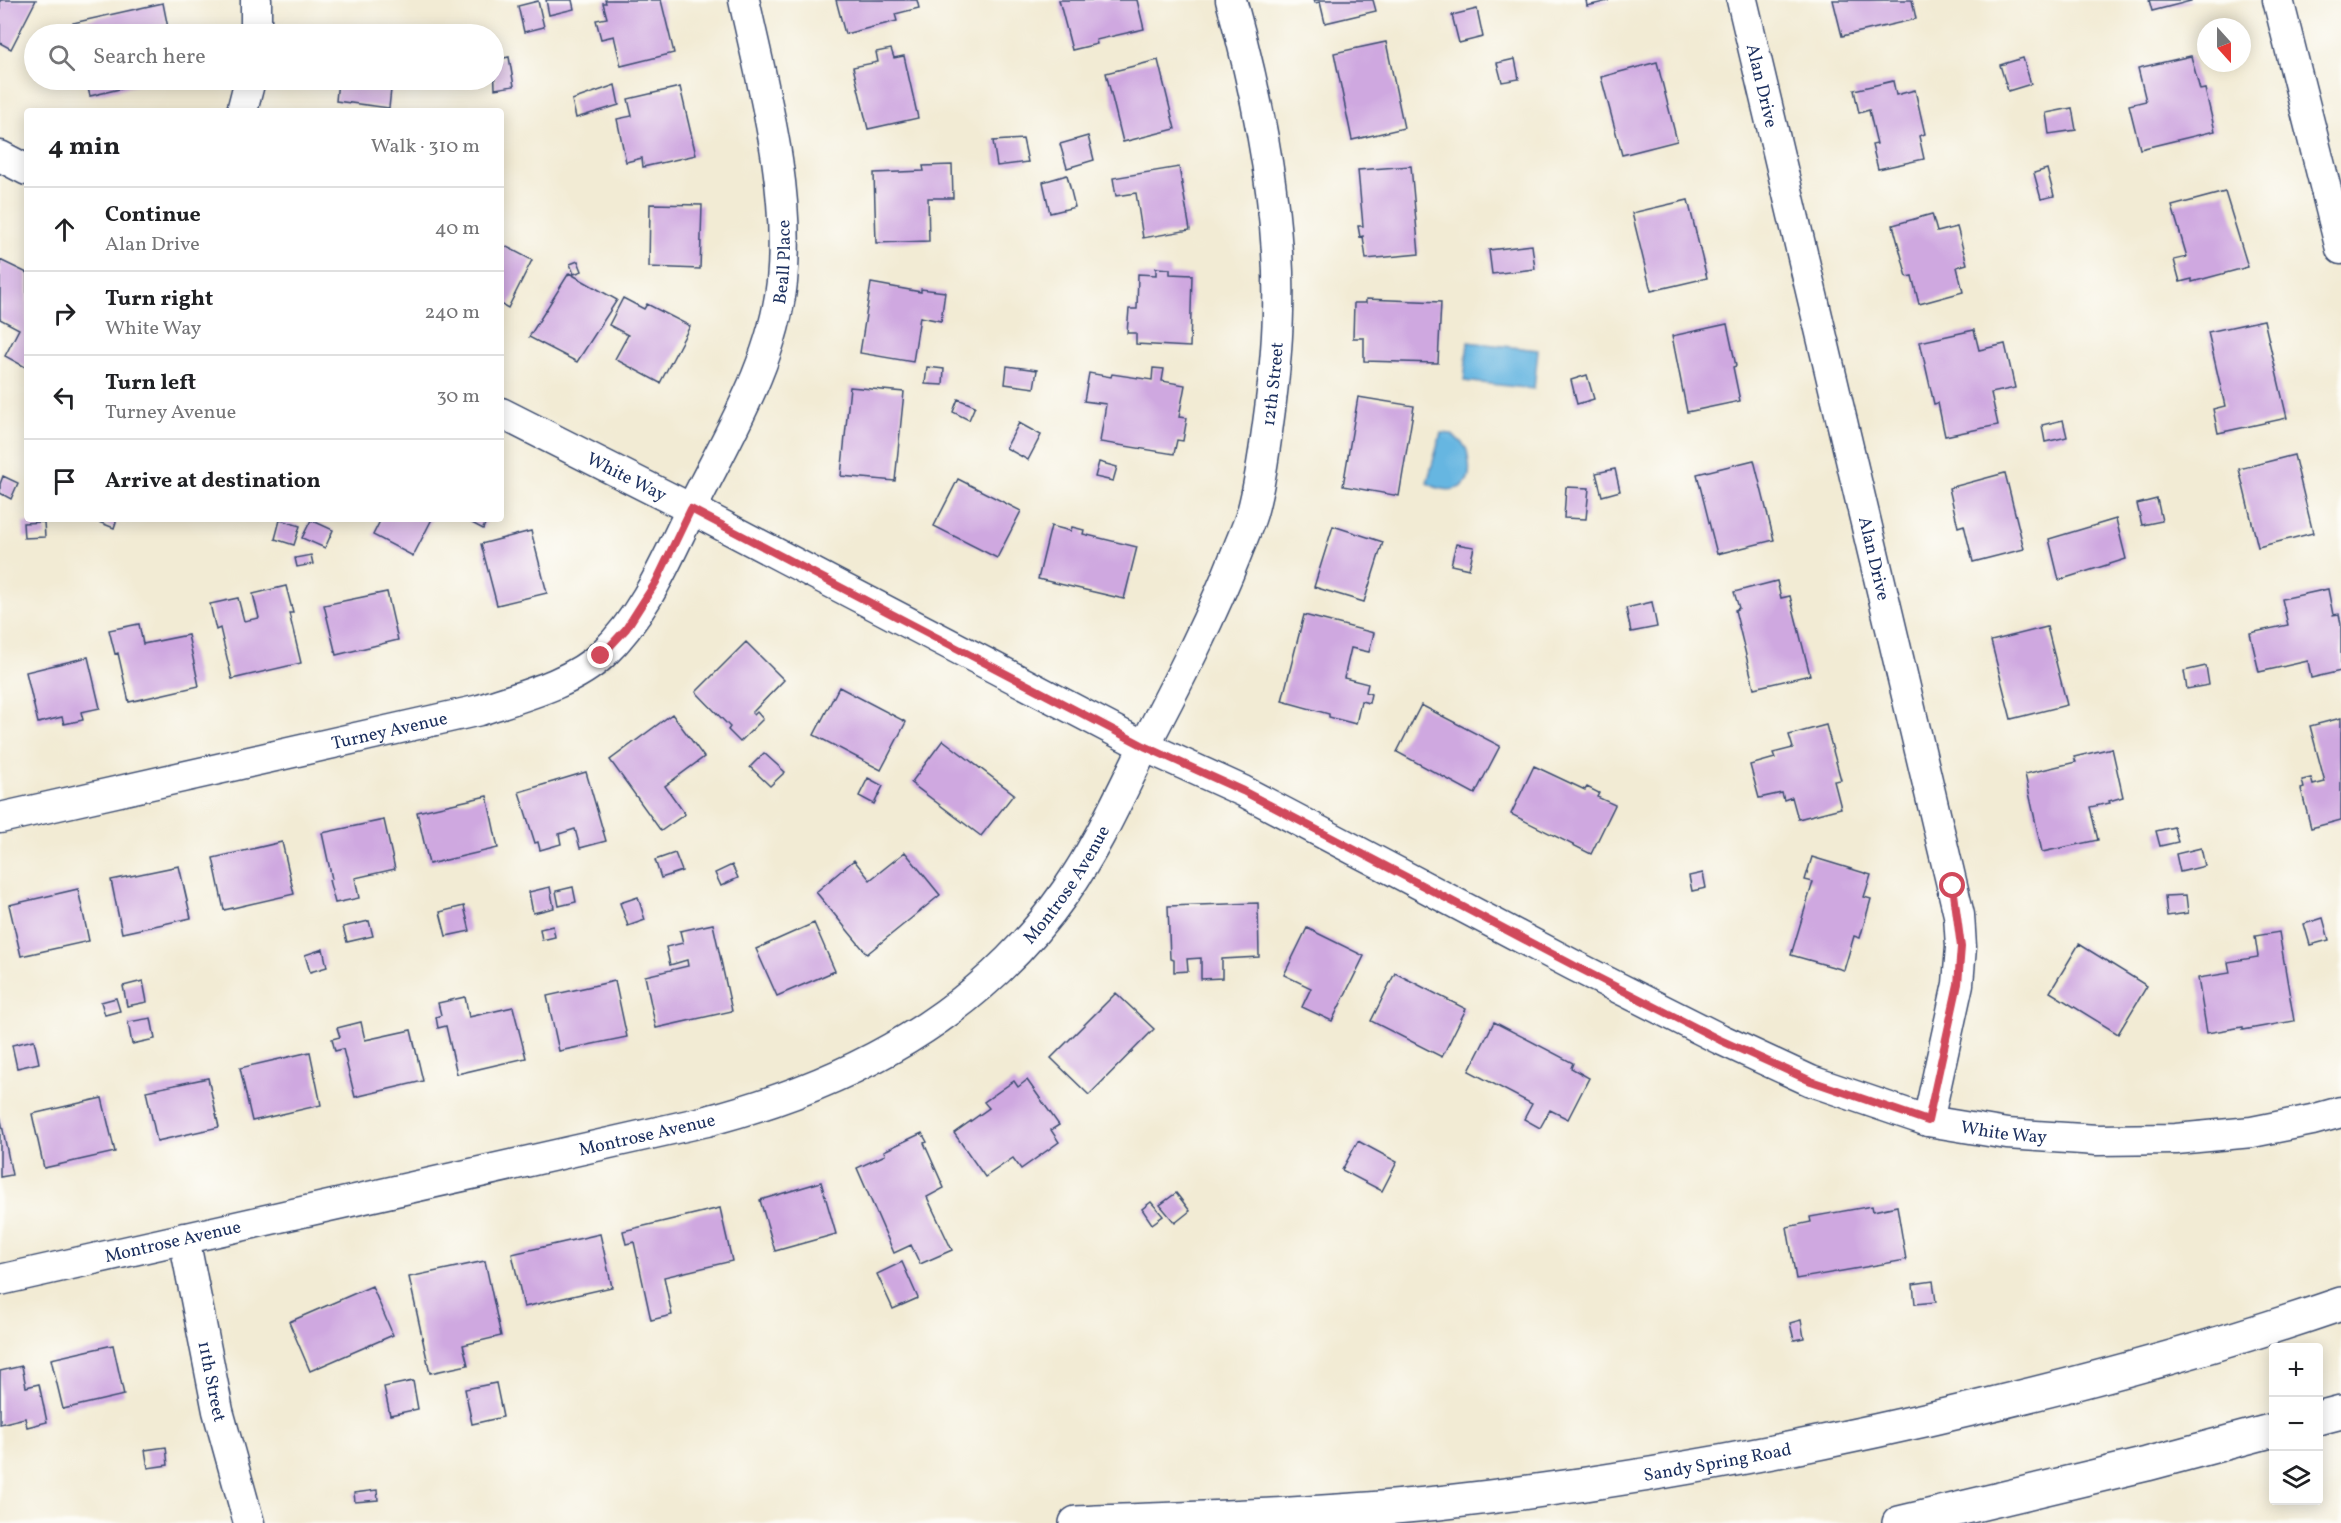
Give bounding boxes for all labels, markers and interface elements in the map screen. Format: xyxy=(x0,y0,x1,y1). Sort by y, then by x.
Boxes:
north arrow xyxy=(2197,18,2251,72)
search box xyxy=(24,24,504,90)
icon: search xyxy=(45,41,78,74)
text: Search here xyxy=(93,42,206,73)
street label: Alan Drive xyxy=(1739,42,1783,130)
text: 4 min xyxy=(48,129,120,165)
text: Walk · 310 m xyxy=(371,133,480,161)
text: Continue xyxy=(105,200,201,231)
icon: ahead xyxy=(48,213,81,246)
text: 40 m xyxy=(435,215,480,243)
street label: Beall Place xyxy=(768,219,798,306)
text: Alan Drive xyxy=(105,231,200,259)
text: Turn right xyxy=(105,284,213,315)
icon: right xyxy=(48,297,81,330)
text: 240 m xyxy=(425,299,480,327)
text: White Way xyxy=(105,315,201,343)
street label: 12th Street xyxy=(1257,341,1291,428)
text: Turn left xyxy=(105,368,196,399)
icon: left xyxy=(48,381,81,414)
text: 30 m xyxy=(436,383,480,411)
text: Turney Avenue xyxy=(105,399,236,427)
street label: White Way xyxy=(582,447,671,509)
icon: arrive xyxy=(48,465,81,498)
text: Arrive at destination xyxy=(105,466,321,497)
street label: Alan Drive xyxy=(1851,514,1895,603)
route end xyxy=(587,642,613,668)
street label: Turney Avenue xyxy=(329,707,450,757)
street label: Montrose Avenue xyxy=(1018,821,1117,950)
route start xyxy=(1939,872,1965,898)
street label: Montrose Avenue xyxy=(577,1108,718,1163)
street label: White Way xyxy=(1959,1116,2048,1151)
street label: Montrose Avenue xyxy=(102,1215,244,1270)
street label: 11th Street xyxy=(191,1339,231,1425)
map controls xyxy=(2269,1343,2323,1505)
button: + xyxy=(2269,1343,2323,1397)
button: − xyxy=(2269,1397,2323,1451)
street label: Sandy Spring Road xyxy=(1642,1438,1794,1489)
button: layers xyxy=(2269,1451,2323,1505)

